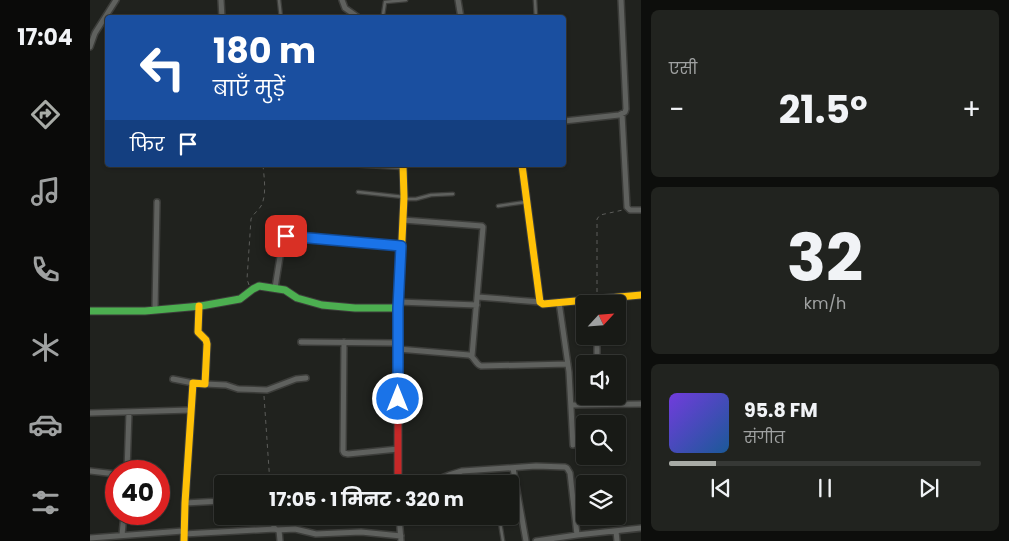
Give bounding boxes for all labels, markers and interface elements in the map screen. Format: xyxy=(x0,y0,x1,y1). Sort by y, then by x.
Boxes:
text: 17:04 xyxy=(17,22,73,53)
text: 180 m xyxy=(213,26,316,75)
icon: left xyxy=(130,35,195,100)
text: एसी xyxy=(669,57,697,80)
text: बाएँ मुड़ें xyxy=(213,73,285,104)
text: 21.5° xyxy=(779,83,868,136)
text: − xyxy=(669,90,684,129)
text: + xyxy=(962,90,981,129)
icon: directions xyxy=(28,97,63,132)
icon: arrive xyxy=(174,130,202,158)
text: फिर xyxy=(130,131,164,158)
icon: music xyxy=(28,174,63,209)
text: 32 xyxy=(787,213,863,304)
pin xyxy=(265,215,307,257)
icon: arrive xyxy=(272,222,300,250)
icon: phone xyxy=(28,252,63,287)
text: km/h xyxy=(804,292,846,315)
north arrow xyxy=(576,295,626,345)
map controls xyxy=(576,295,626,525)
icon: climate xyxy=(28,330,63,365)
button: sound xyxy=(576,355,626,405)
position arrow xyxy=(371,372,423,424)
text: 95.8 FM xyxy=(744,397,818,424)
icon: car xyxy=(28,407,63,442)
button: search xyxy=(576,415,626,465)
text: संगीत xyxy=(744,426,785,449)
speed limit sign: 40 xyxy=(105,460,170,525)
icon: previous xyxy=(707,474,735,502)
icon: pause xyxy=(811,474,839,502)
icon: next xyxy=(915,474,943,502)
button: layers xyxy=(576,475,626,525)
icon: filters xyxy=(28,485,63,520)
text: 17:05 · 1 मिनट · 320 m xyxy=(269,486,464,513)

